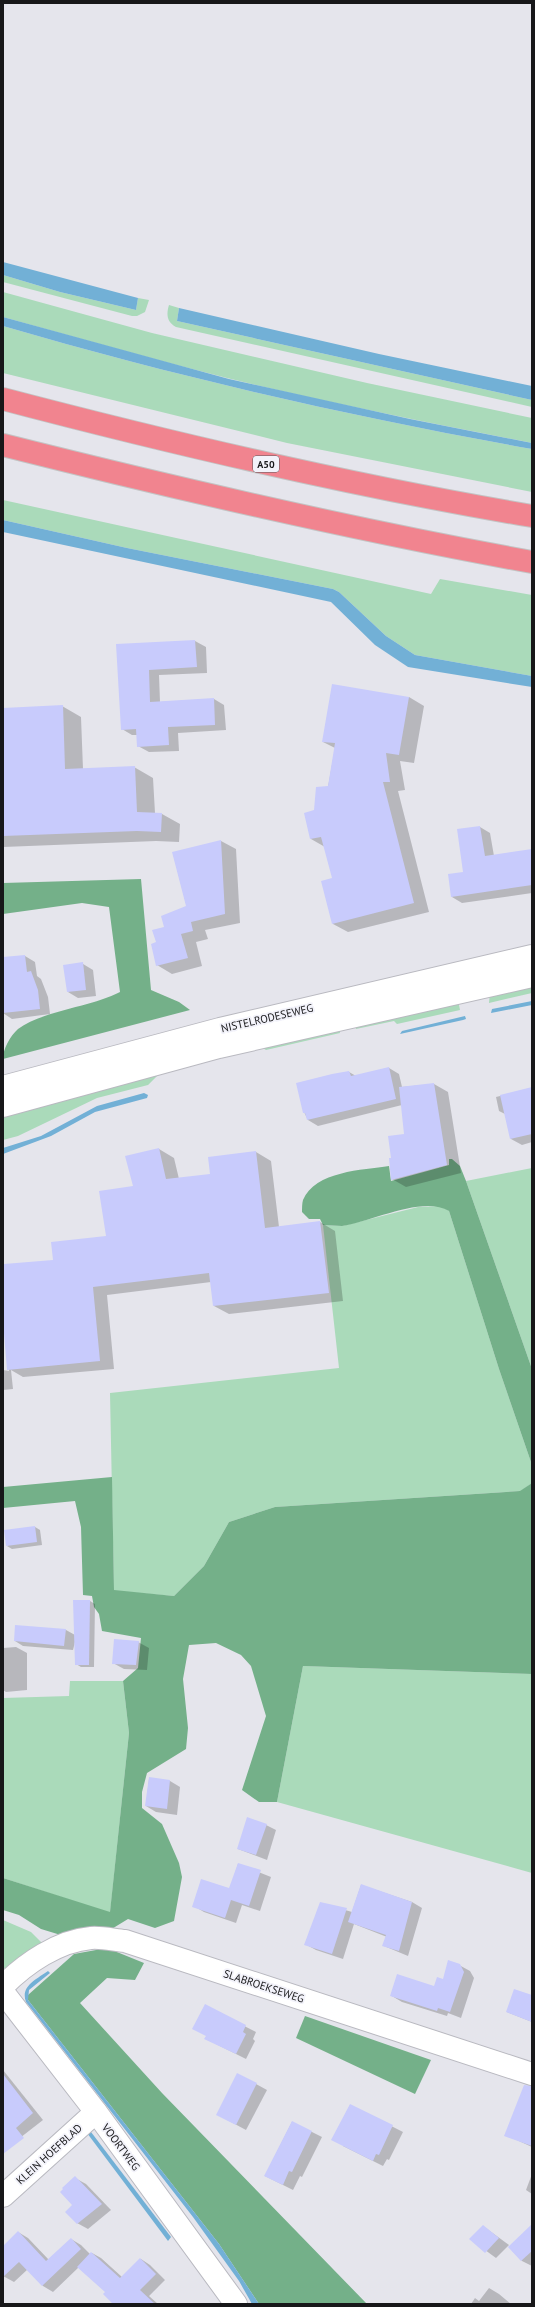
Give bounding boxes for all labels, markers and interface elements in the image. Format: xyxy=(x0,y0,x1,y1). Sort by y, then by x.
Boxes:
road number: A50 xyxy=(253,456,279,472)
street label: NISTELRODESEWEG xyxy=(219,1001,315,1035)
street label: SLABROEKSEWEG xyxy=(222,1966,306,2006)
street label: VOORTWEG xyxy=(98,2120,143,2173)
street label: KLEIN HOEFBLAD xyxy=(13,2121,85,2187)

